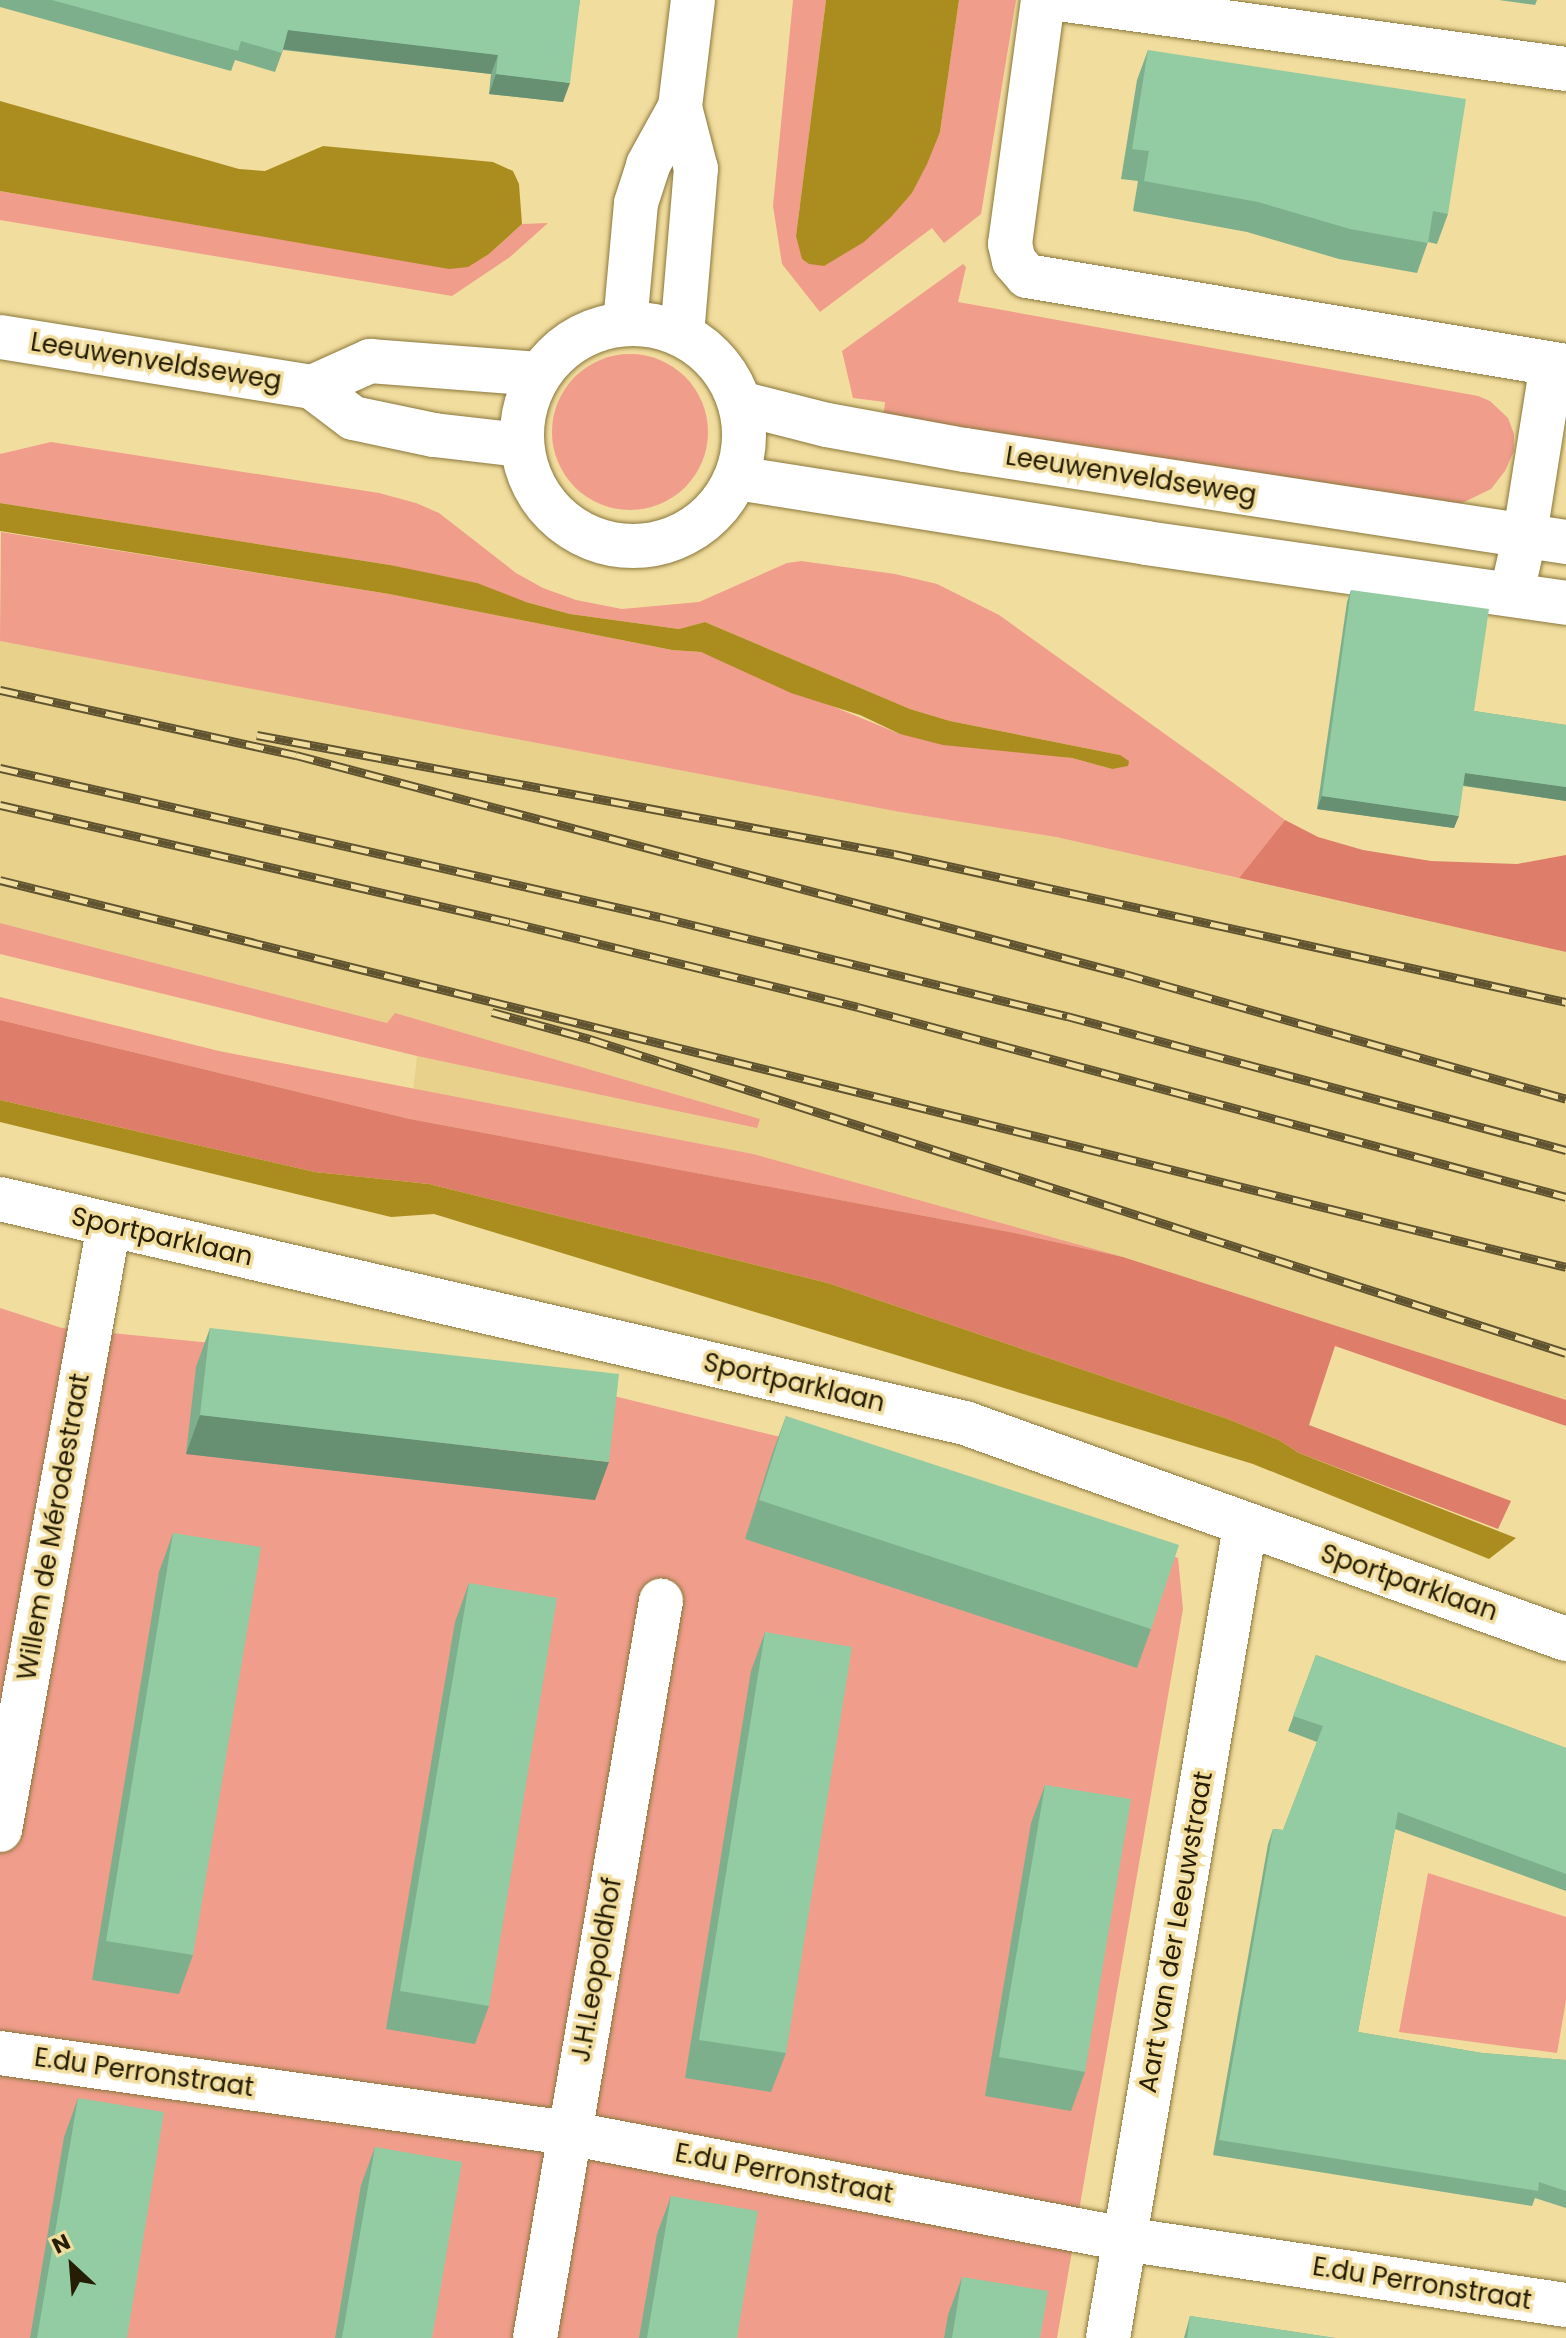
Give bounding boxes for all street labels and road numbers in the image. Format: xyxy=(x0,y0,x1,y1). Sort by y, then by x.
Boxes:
street label: Leeuwenveldseweg xyxy=(28,327,284,397)
street label: Leeuwenveldseweg xyxy=(1003,441,1259,511)
street label: Sportparklaan xyxy=(68,1201,256,1273)
street label: Sportparklaan xyxy=(700,1347,888,1419)
street label: Willem de Mérodestraat xyxy=(12,1371,96,1683)
street label: Sportparklaan xyxy=(1316,1538,1502,1628)
street label: Aart van der Leeuwstraat xyxy=(1132,1769,1220,2095)
street label: J.H.Leopoldhof xyxy=(565,1875,629,2065)
street label: E.du Perronstraat xyxy=(32,2042,256,2104)
street label: E.du Perronstraat xyxy=(672,2138,896,2210)
street label: E.du Perronstraat xyxy=(1310,2251,1534,2317)

